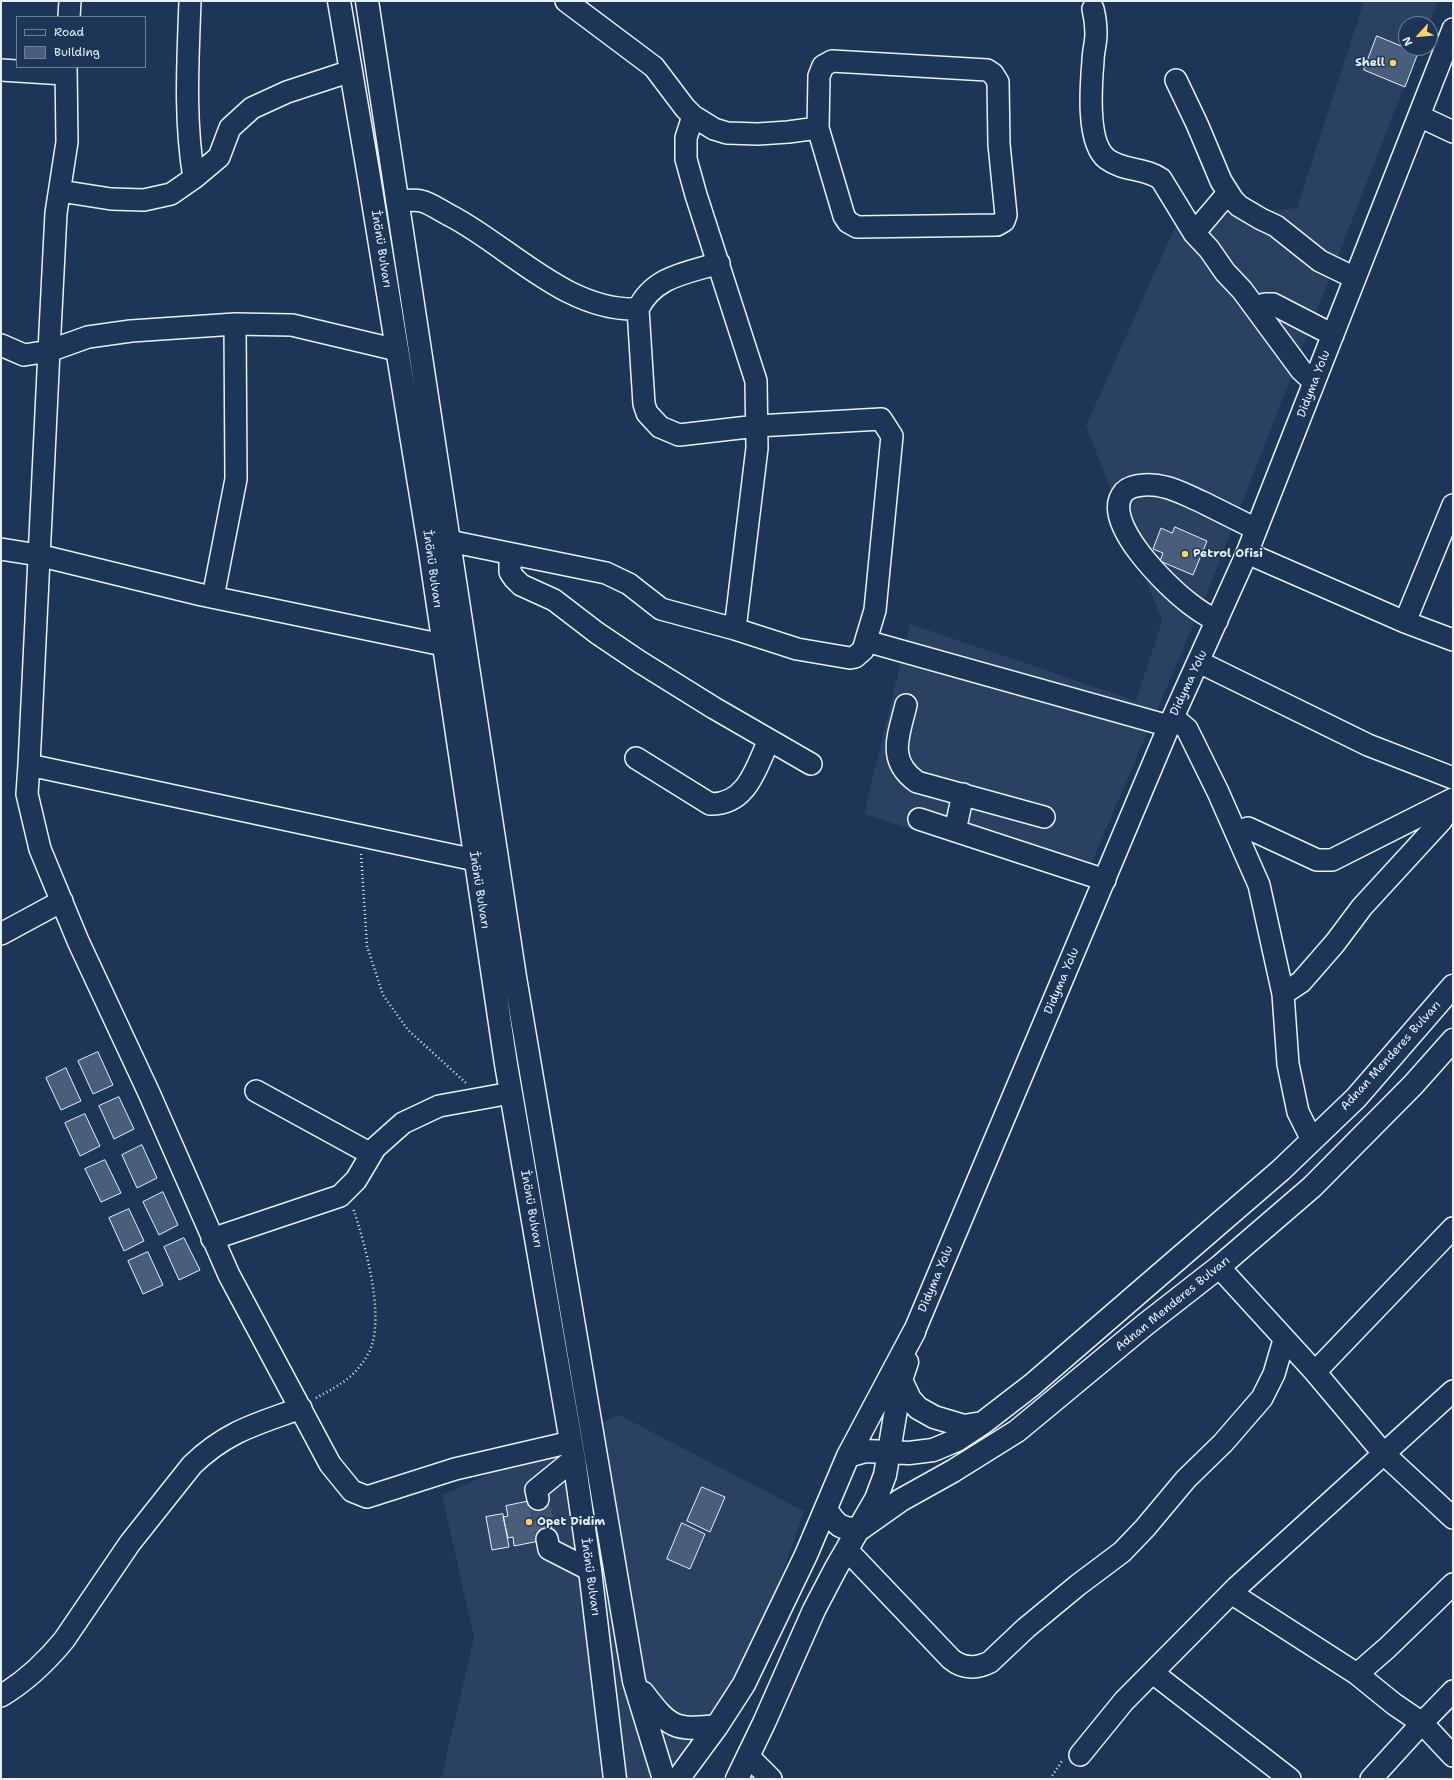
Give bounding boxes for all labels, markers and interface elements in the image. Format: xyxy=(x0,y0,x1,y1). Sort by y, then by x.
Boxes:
legend xyxy=(16,16,146,68)
north arrow xyxy=(1398,16,1438,56)
text: Road xyxy=(54,24,84,40)
text: N xyxy=(1399,34,1416,49)
text: Building xyxy=(54,44,100,60)
place label: Shell xyxy=(1355,56,1385,70)
marker: Shell xyxy=(1388,58,1398,68)
street label: İnönü Bulvarı xyxy=(368,209,394,289)
street label: Didyma Yolu xyxy=(1295,348,1333,420)
street label: İnönü Bulvarı xyxy=(419,529,445,609)
place label: Petrol Ofisi xyxy=(1193,547,1263,561)
marker: Petrol Ofisi xyxy=(1180,549,1190,559)
street label: Didyma Yolu xyxy=(1167,648,1211,718)
street label: İnönü Bulvarı xyxy=(466,850,492,930)
street label: Didyma Yolu xyxy=(1042,946,1082,1016)
street label: Adnan Menderes Bulvarı xyxy=(1338,998,1444,1114)
street label: İnönü Bulvarı xyxy=(517,1169,545,1249)
street label: Didyma Yolu xyxy=(916,1244,956,1314)
street label: Adnan Menderes Bulvarı xyxy=(1113,1253,1233,1355)
place label: Opet Didim xyxy=(537,1515,605,1529)
marker: Opet Didim xyxy=(524,1517,534,1527)
street label: İnönü Bulvarı xyxy=(577,1537,603,1617)

